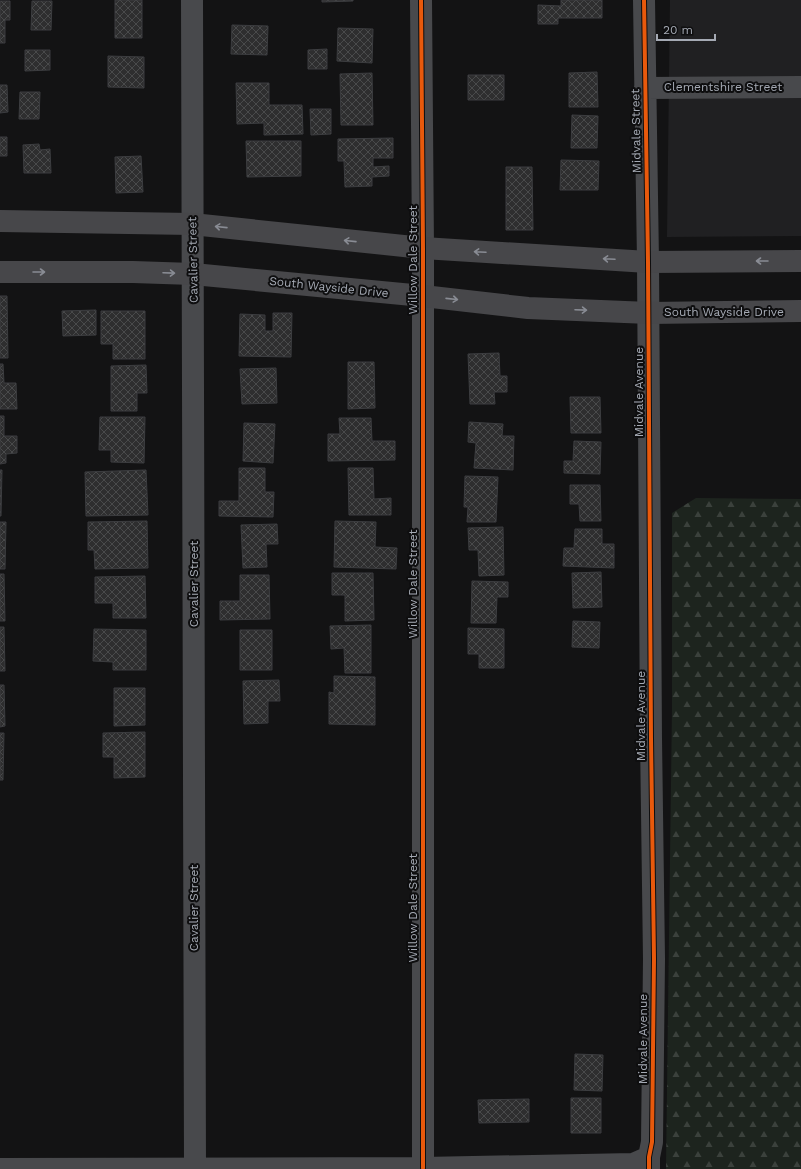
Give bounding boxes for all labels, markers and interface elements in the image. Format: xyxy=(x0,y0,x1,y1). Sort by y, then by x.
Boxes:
scale bar xyxy=(657,16,715,42)
text: 20 m xyxy=(663,23,693,37)
street label: Clementshire Street xyxy=(664,80,782,94)
street label: Midvale Street xyxy=(628,89,644,173)
street label: Willow Dale Street xyxy=(406,205,420,315)
street label: Cavalier Street xyxy=(185,217,201,303)
one-way arrow xyxy=(215,224,228,231)
one-way arrow xyxy=(344,237,357,244)
one-way arrow xyxy=(474,248,487,255)
one-way arrow xyxy=(603,256,616,263)
one-way arrow xyxy=(756,257,769,265)
one-way arrow xyxy=(32,268,45,276)
one-way arrow xyxy=(162,269,175,277)
street label: South Wayside Drive xyxy=(269,274,389,300)
one-way arrow xyxy=(445,296,458,303)
street label: South Wayside Drive xyxy=(664,305,784,319)
one-way arrow xyxy=(574,306,587,314)
street label: Midvale Avenue xyxy=(632,347,646,437)
street label: Willow Dale Street xyxy=(406,529,420,639)
street label: Cavalier Street xyxy=(187,541,201,627)
street label: Midvale Avenue xyxy=(634,671,648,761)
street label: Willow Dale Street xyxy=(406,853,420,963)
street label: Cavalier Street xyxy=(187,865,201,951)
street label: Midvale Avenue xyxy=(636,994,650,1084)

